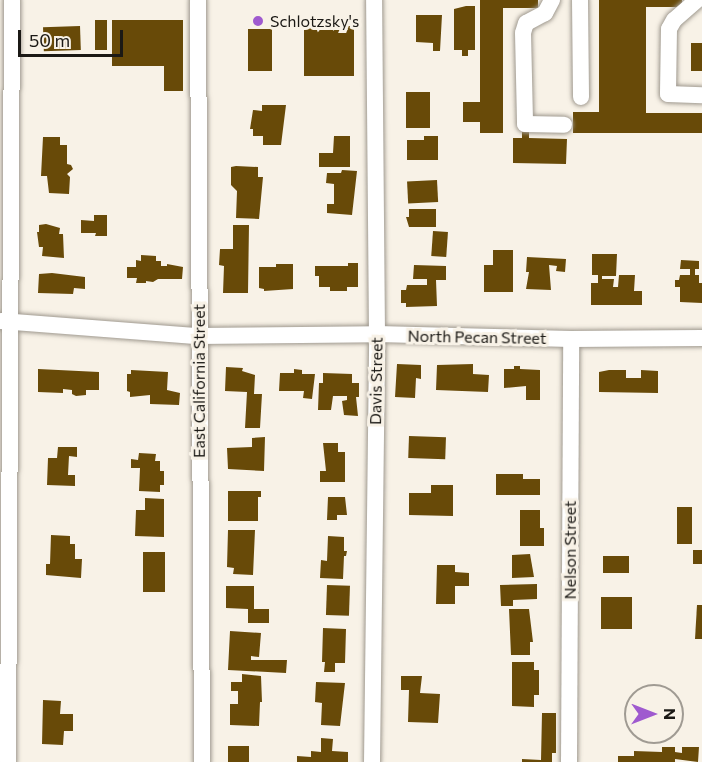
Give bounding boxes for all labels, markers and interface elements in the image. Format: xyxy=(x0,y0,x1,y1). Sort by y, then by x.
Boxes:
place label: Schlotzsky's xyxy=(270,11,359,31)
marker: Schlotzsky's xyxy=(251,14,265,28)
scale bar xyxy=(21,18,126,56)
text: 50 m xyxy=(29,29,70,51)
street label: East California Street xyxy=(189,304,209,458)
street label: North Pecan Street xyxy=(407,326,547,348)
street label: Davis Street xyxy=(366,337,386,425)
street label: Nelson Street xyxy=(560,501,580,599)
north arrow xyxy=(624,684,684,744)
text: N xyxy=(661,708,680,720)

